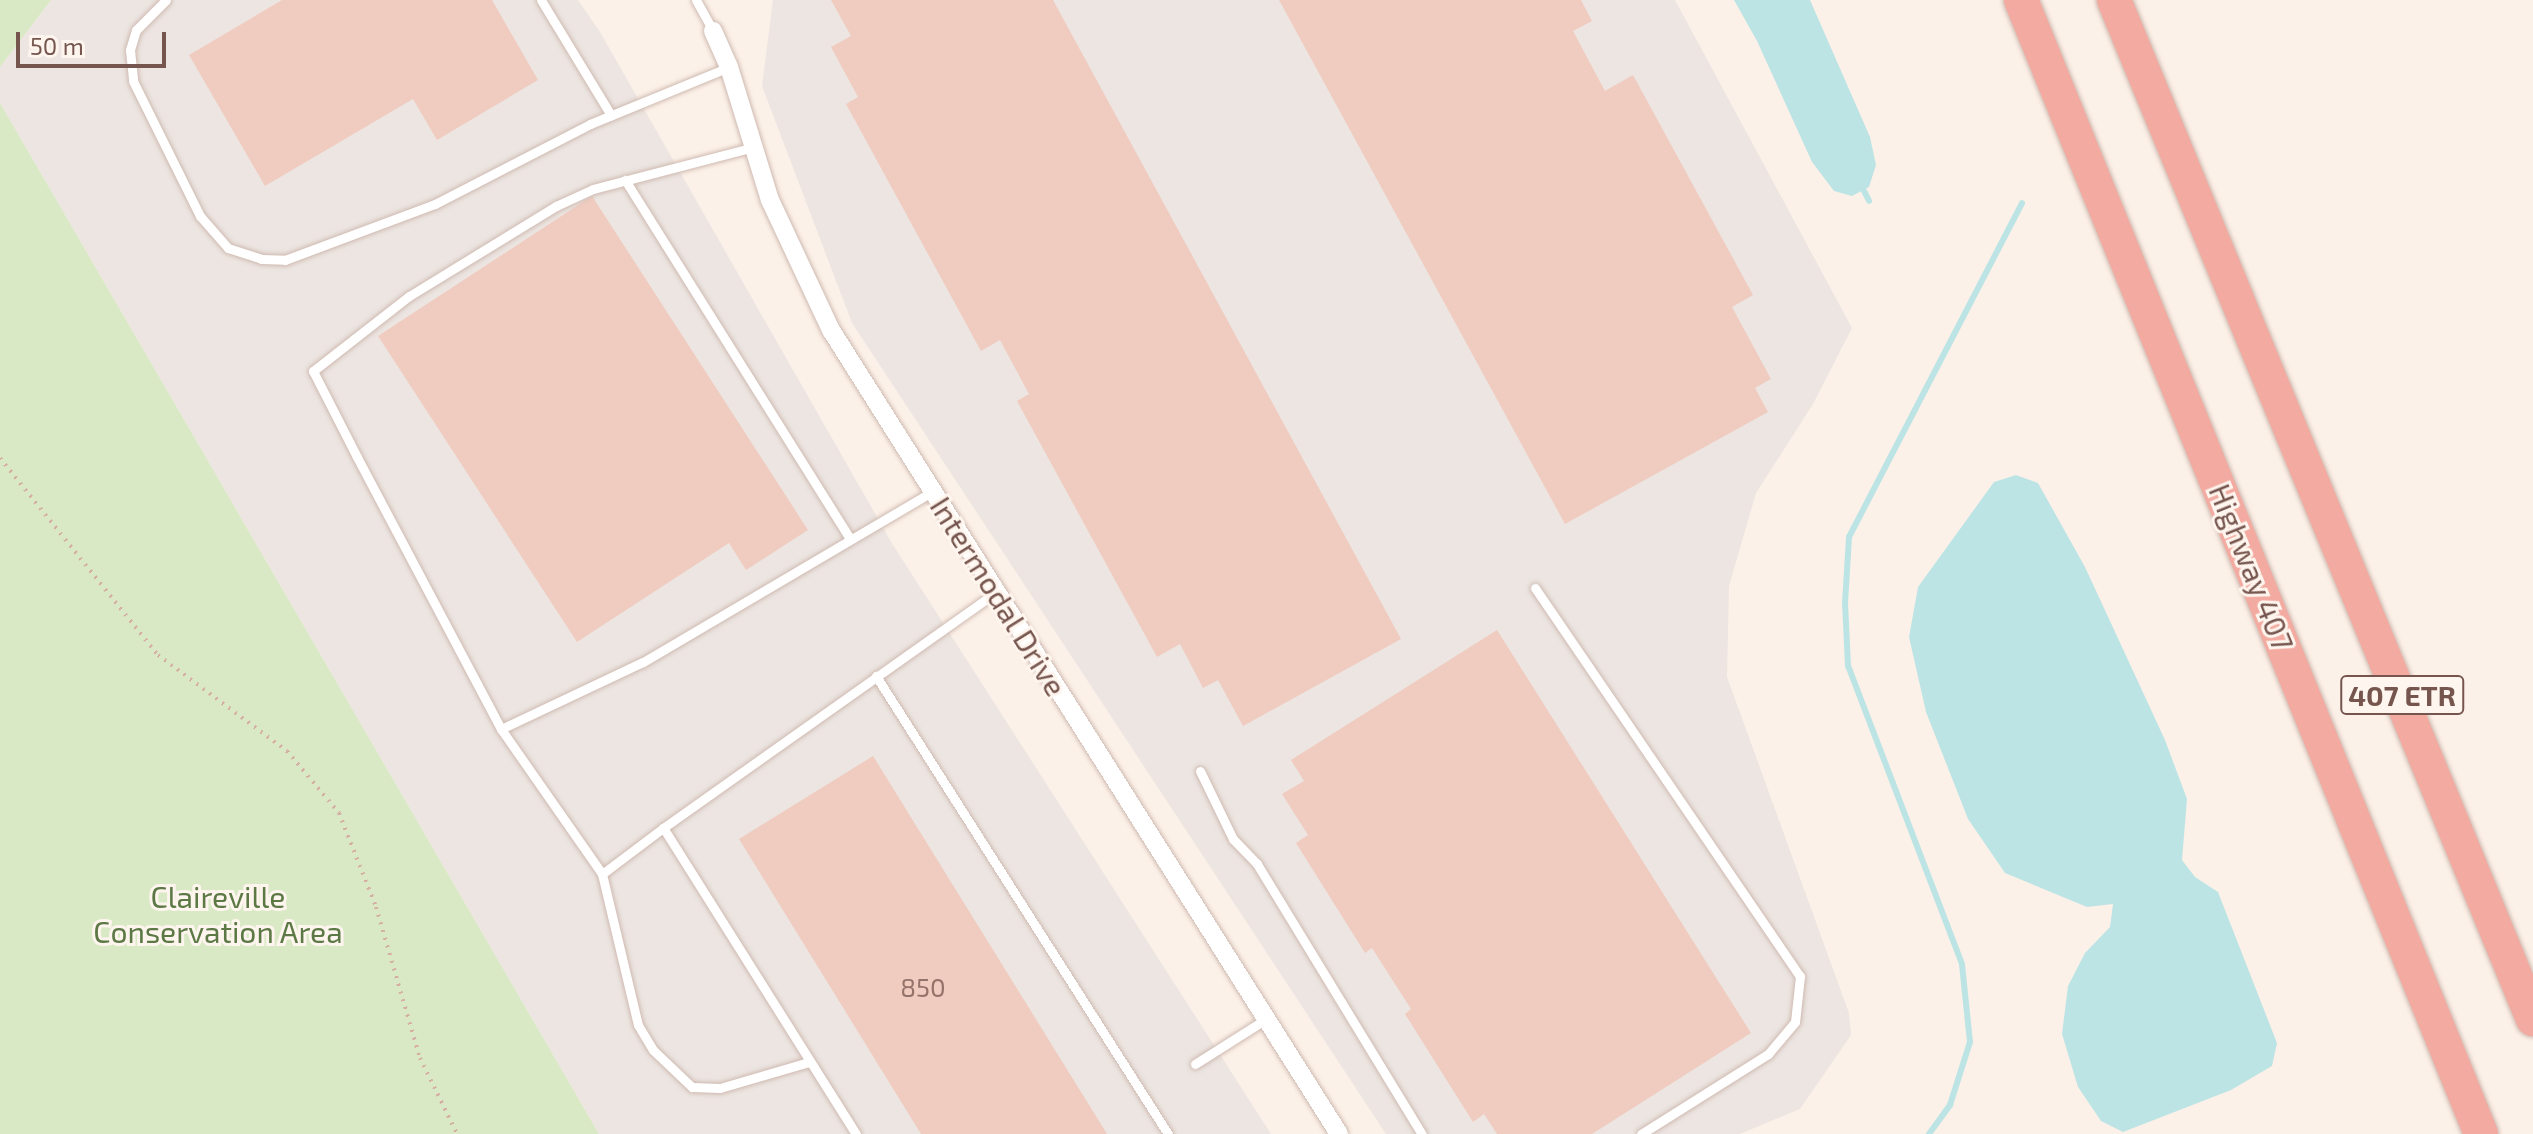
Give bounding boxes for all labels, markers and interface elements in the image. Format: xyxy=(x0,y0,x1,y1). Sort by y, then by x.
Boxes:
scale bar xyxy=(20,16,170,66)
text: 50 m xyxy=(30,31,84,60)
street label: Highway 407 xyxy=(2202,478,2302,656)
street label: Intermodal Drive xyxy=(923,490,1075,702)
road number: 407 ETR xyxy=(2340,671,2464,719)
park label: Claireville Conservation Area xyxy=(93,878,343,948)
house number: 850 xyxy=(900,971,946,1003)

